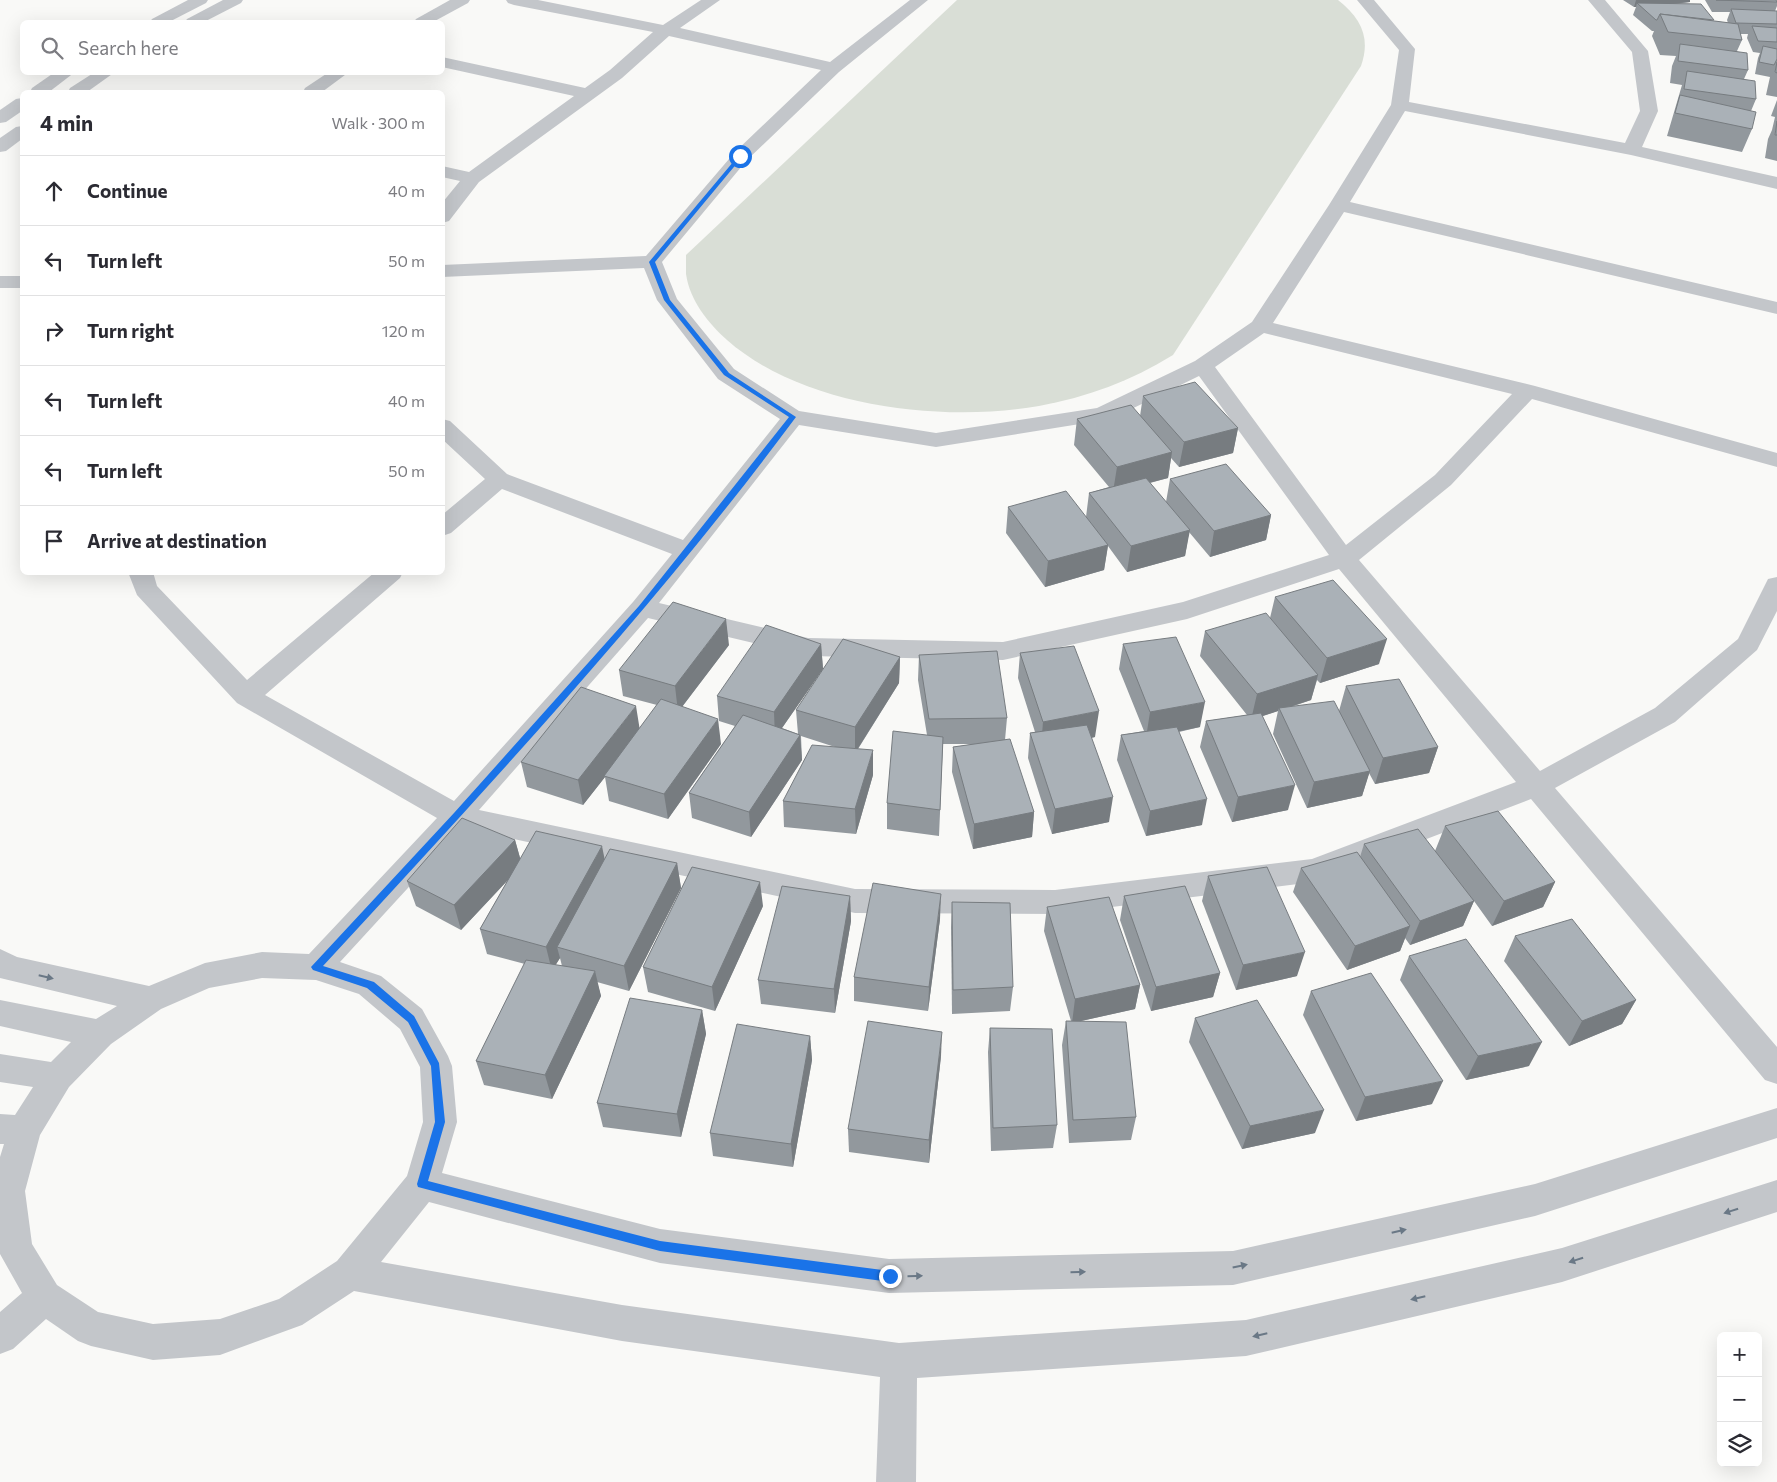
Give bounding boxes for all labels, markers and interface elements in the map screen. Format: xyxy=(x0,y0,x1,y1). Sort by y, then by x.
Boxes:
search box xyxy=(20,20,445,75)
icon: search xyxy=(38,34,66,62)
text: Search here xyxy=(78,36,178,59)
text: 4 min xyxy=(40,110,93,135)
text: Walk · 300 m xyxy=(331,113,425,132)
route start xyxy=(729,145,752,168)
icon: ahead xyxy=(40,177,68,205)
text: Continue xyxy=(87,179,167,202)
text: 40 m xyxy=(388,181,425,200)
icon: left xyxy=(40,247,68,275)
text: Turn left xyxy=(87,249,162,272)
text: 50 m xyxy=(388,251,425,270)
icon: right xyxy=(40,317,68,345)
text: Turn right xyxy=(87,319,174,342)
text: 120 m xyxy=(382,321,425,340)
icon: left xyxy=(40,387,68,415)
text: Turn left xyxy=(87,389,162,412)
text: 40 m xyxy=(388,391,425,410)
icon: left xyxy=(40,457,68,485)
text: Turn left xyxy=(87,459,162,482)
text: 50 m xyxy=(388,461,425,480)
icon: arrive xyxy=(40,527,68,555)
text: Arrive at destination xyxy=(87,529,267,552)
one-way arrow xyxy=(38,973,54,981)
one-way arrow xyxy=(1723,1207,1738,1215)
one-way arrow xyxy=(1391,1227,1406,1235)
one-way arrow xyxy=(1568,1257,1583,1265)
one-way arrow xyxy=(1232,1262,1248,1270)
route end xyxy=(879,1265,902,1288)
one-way arrow xyxy=(1070,1268,1086,1276)
one-way arrow xyxy=(908,1272,924,1280)
one-way arrow xyxy=(1410,1294,1425,1302)
one-way arrow xyxy=(1252,1331,1267,1339)
map controls xyxy=(1717,1332,1762,1467)
button: + xyxy=(1717,1332,1762,1377)
button: − xyxy=(1717,1377,1762,1422)
button: layers xyxy=(1717,1422,1762,1467)

